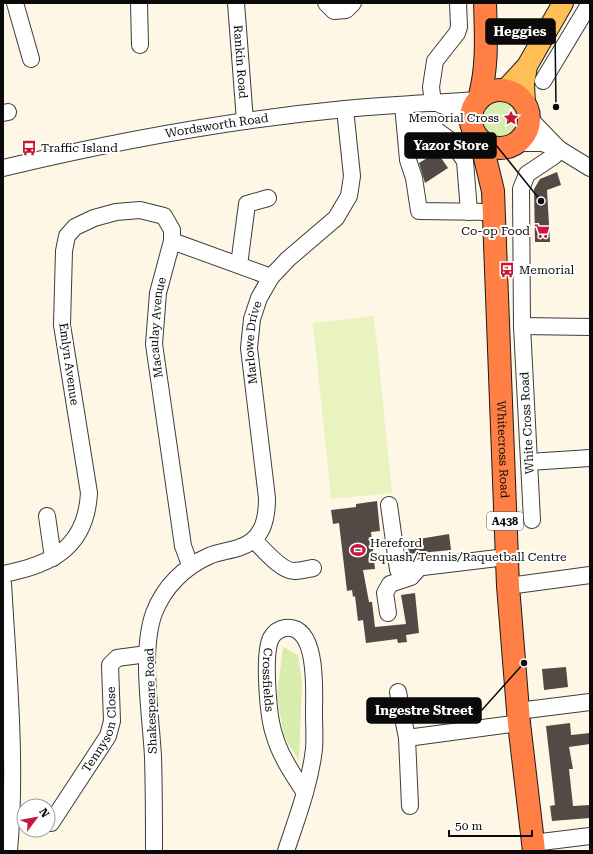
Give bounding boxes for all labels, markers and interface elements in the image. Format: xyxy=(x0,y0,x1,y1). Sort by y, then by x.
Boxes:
callout: Heggies xyxy=(486,19,555,44)
street label: Rankin Road xyxy=(231,24,250,100)
text: Heggies xyxy=(493,24,547,39)
place icon: Memorial Cross xyxy=(502,109,520,127)
street label: Wordsworth Road xyxy=(164,111,270,141)
place label: Memorial Cross xyxy=(409,111,499,125)
callout: Yazor Store xyxy=(405,133,496,158)
text: Yazor Store xyxy=(413,138,489,153)
bus stop icon: Traffic Island xyxy=(20,139,38,157)
place label: Traffic Island xyxy=(41,141,118,155)
supermarket icon: Co-op Food xyxy=(533,222,551,240)
place label: Co-op Food xyxy=(461,224,530,238)
bus stop icon: Memorial xyxy=(498,261,516,279)
place label: Memorial xyxy=(519,263,574,277)
street label: Macaulay Avenue xyxy=(147,275,169,379)
street label: Marlowe Drive xyxy=(242,299,265,385)
street label: Emlyn Avenue xyxy=(56,322,82,406)
street label: White Cross Road xyxy=(517,371,537,475)
street label: Whitecross Road xyxy=(494,400,512,499)
road number: A438 xyxy=(487,512,523,530)
place label: Hereford Squash/Tennis/Raquetball Centre xyxy=(370,536,567,564)
sports icon: Hereford Squash/Tennis/Raquetball Centre xyxy=(349,541,367,559)
street label: Shakespeare Road xyxy=(142,647,160,754)
street label: Crossfields xyxy=(260,647,277,713)
street label: Tennyson Close xyxy=(79,686,119,775)
callout: Ingestre Street xyxy=(367,698,481,723)
text: Ingestre Street xyxy=(375,703,474,718)
north arrow xyxy=(16,798,56,838)
text: N xyxy=(36,806,52,820)
scale bar xyxy=(449,812,532,838)
text: 50 m xyxy=(455,819,482,833)

